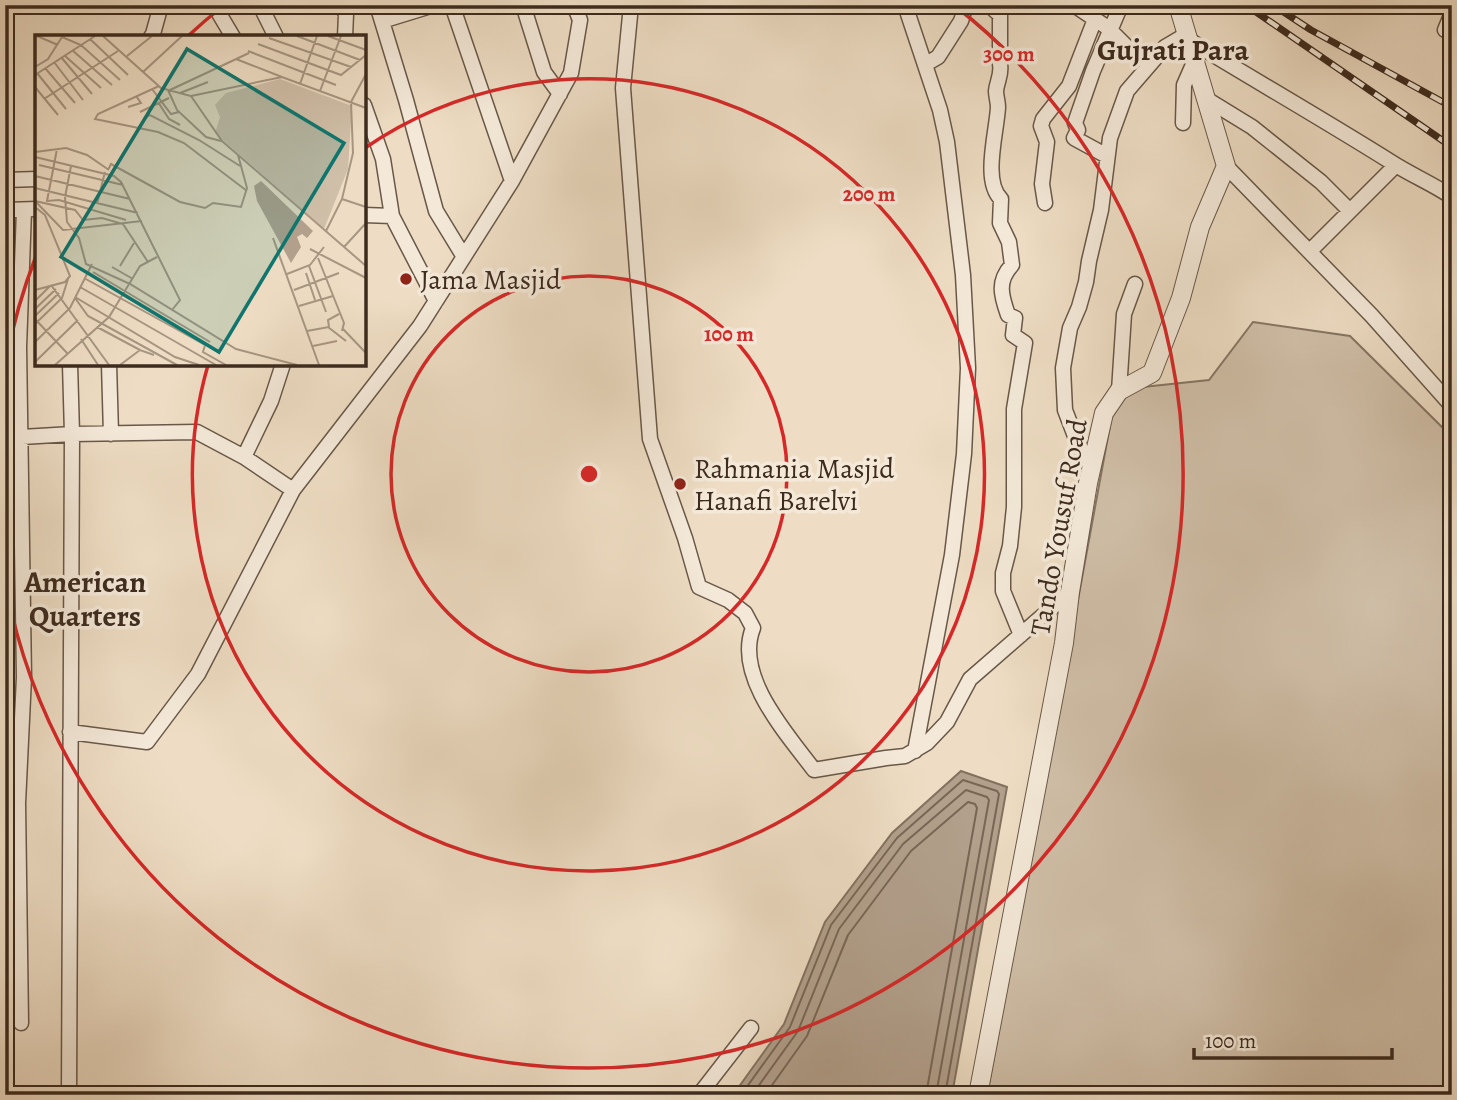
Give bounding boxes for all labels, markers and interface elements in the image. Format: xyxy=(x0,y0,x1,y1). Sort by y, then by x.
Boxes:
district label: Gujrati Para xyxy=(1097,30,1249,70)
inset map xyxy=(35,35,366,366)
text: 300 m xyxy=(983,40,1035,68)
text: 200 m xyxy=(843,180,896,208)
place label: Jama Masjid xyxy=(420,261,562,299)
marker: Jama Masjid xyxy=(398,271,414,287)
text: 100 m xyxy=(704,320,754,348)
street label: Tando Yousuf Road xyxy=(1021,415,1097,638)
place label: Rahmania Masjid Hanafi Barelvi xyxy=(694,450,895,520)
centre of rings xyxy=(577,462,601,486)
marker: Rahmania Masjid Hanafi Barelvi xyxy=(672,476,688,492)
district label: American Quarters xyxy=(23,562,146,636)
scale bar xyxy=(1194,1016,1392,1060)
text: 100 m xyxy=(1205,1027,1256,1055)

